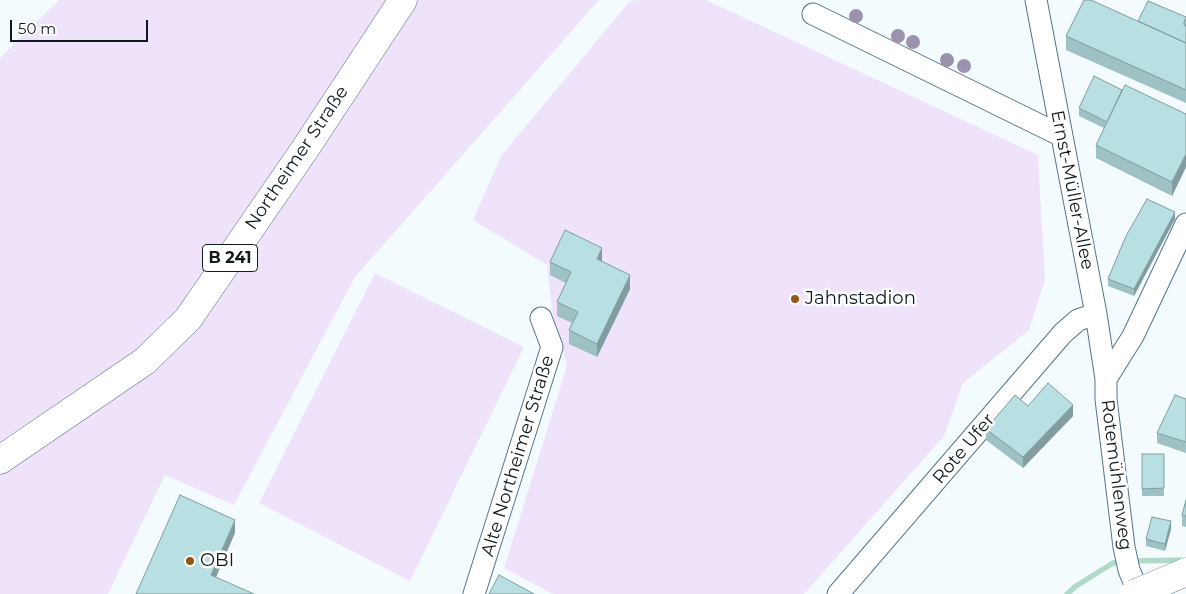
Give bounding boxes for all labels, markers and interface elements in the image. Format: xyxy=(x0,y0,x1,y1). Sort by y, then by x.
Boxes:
scale bar xyxy=(12,10,150,42)
text: 50 m xyxy=(18,19,56,38)
street label: Northeimer Straße xyxy=(241,82,353,234)
street label: Ernst-Müller-Allee xyxy=(1046,108,1098,272)
road number: B 241 xyxy=(202,244,258,272)
place label: Jahnstadion xyxy=(805,288,916,310)
marker: Jahnstadion xyxy=(789,293,801,305)
street label: Alte Northeimer Straße xyxy=(477,353,559,559)
street label: Rotemühlenweg xyxy=(1096,398,1136,552)
street label: Rote Ufer xyxy=(928,409,1000,489)
place label: OBI xyxy=(200,550,234,572)
marker: OBI xyxy=(184,555,196,567)

